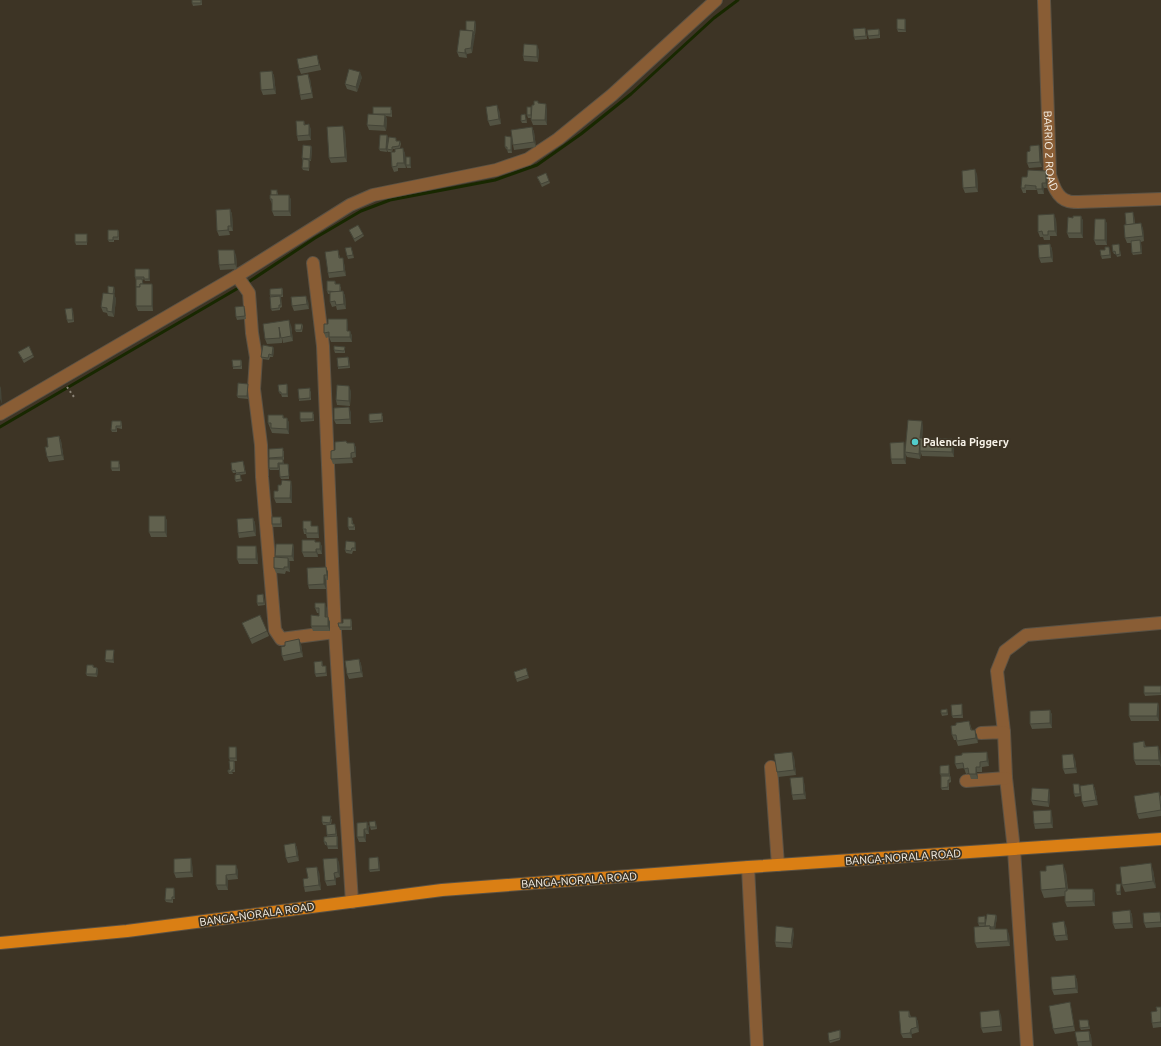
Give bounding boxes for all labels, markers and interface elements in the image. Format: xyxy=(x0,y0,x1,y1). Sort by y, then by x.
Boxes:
street label: BARRIO 2 ROAD xyxy=(1042,110,1061,193)
place label: Palencia Piggery xyxy=(923,436,1009,448)
marker: Palencia Piggery xyxy=(910,437,920,447)
street label: BANGA-NORALA ROAD xyxy=(845,847,962,867)
street label: BANGA-NORALA ROAD xyxy=(521,870,638,890)
street label: BANGA-NORALA ROAD xyxy=(199,900,316,928)

